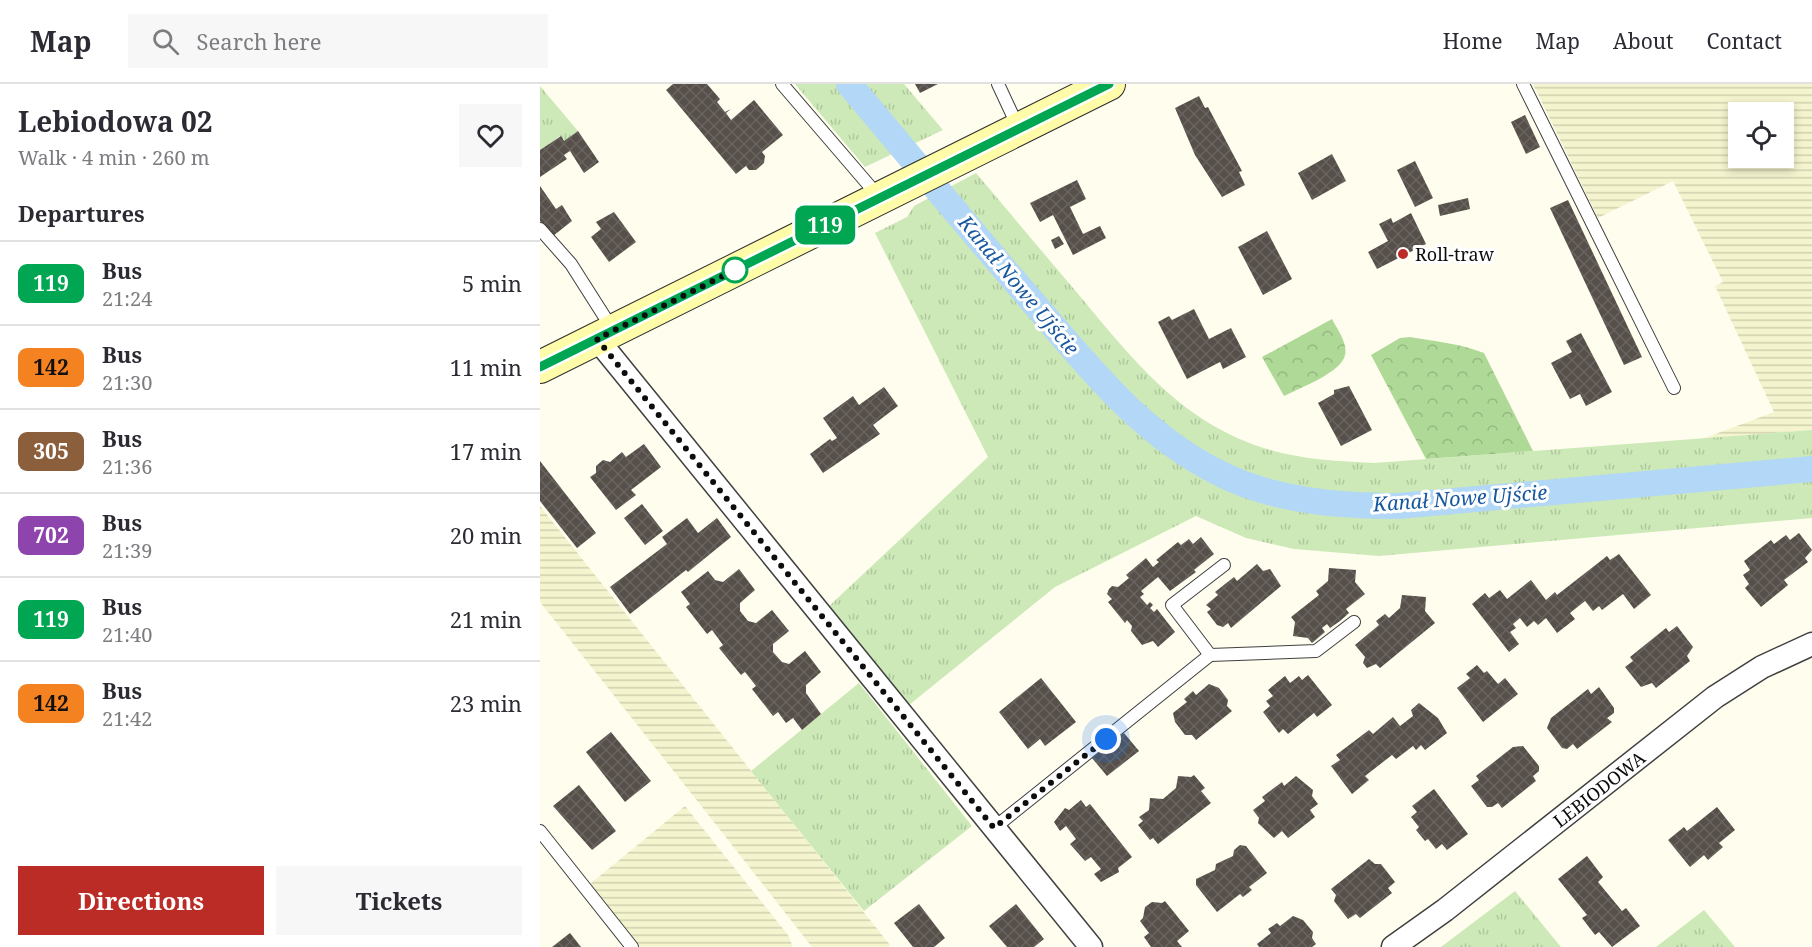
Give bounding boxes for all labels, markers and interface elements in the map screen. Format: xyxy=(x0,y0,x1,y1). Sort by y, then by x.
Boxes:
search box xyxy=(128,14,548,68)
text: Map xyxy=(30,22,92,60)
icon: search xyxy=(149,25,182,58)
text: Search here xyxy=(197,26,321,56)
text: Home xyxy=(1443,27,1503,55)
text: Map xyxy=(1536,27,1580,55)
text: About xyxy=(1613,27,1674,55)
text: Contact xyxy=(1707,27,1782,55)
text: Lebiodowa 02 xyxy=(18,102,213,140)
map controls xyxy=(1728,102,1794,168)
button: locate xyxy=(1728,102,1794,168)
button: heart xyxy=(459,104,522,167)
text: Walk · 4 min · 260 m xyxy=(18,144,210,171)
text: Departures xyxy=(18,198,145,228)
line badge: 119 xyxy=(790,206,860,244)
water label: Kanał Nowe Ujście xyxy=(952,209,1085,361)
text: 119 xyxy=(807,211,843,239)
place label: Roll-traw xyxy=(1415,242,1495,266)
marker: Roll-traw xyxy=(1396,247,1410,261)
text: Bus xyxy=(102,255,142,285)
unlabelled marker xyxy=(722,257,748,283)
text: 5 min xyxy=(462,268,522,298)
text: 119 xyxy=(33,269,69,297)
text: 21:24 xyxy=(102,285,152,312)
text: Bus xyxy=(102,339,142,369)
text: 11 min xyxy=(450,352,522,382)
text: 142 xyxy=(33,353,69,381)
text: 21:30 xyxy=(102,369,152,396)
text: Bus xyxy=(102,423,142,453)
text: 17 min xyxy=(450,436,522,466)
text: 305 xyxy=(33,437,69,465)
text: 21:36 xyxy=(102,453,152,480)
water label: Kanał Nowe Ujście xyxy=(1371,478,1548,518)
text: Bus xyxy=(102,507,142,537)
text: 20 min xyxy=(450,520,522,550)
text: 702 xyxy=(33,521,69,549)
text: 21:39 xyxy=(102,537,152,564)
text: Bus xyxy=(102,591,142,621)
text: 21 min xyxy=(450,604,522,634)
text: 119 xyxy=(33,605,69,633)
text: 21:40 xyxy=(102,621,152,648)
text: Bus xyxy=(102,675,142,705)
text: 23 min xyxy=(450,688,522,718)
text: 142 xyxy=(33,689,69,717)
text: 21:42 xyxy=(102,705,152,732)
your location xyxy=(1091,724,1121,754)
street label: LEBIODOWA xyxy=(1548,745,1650,832)
button: Directions xyxy=(18,866,264,935)
button: Tickets xyxy=(276,866,522,935)

